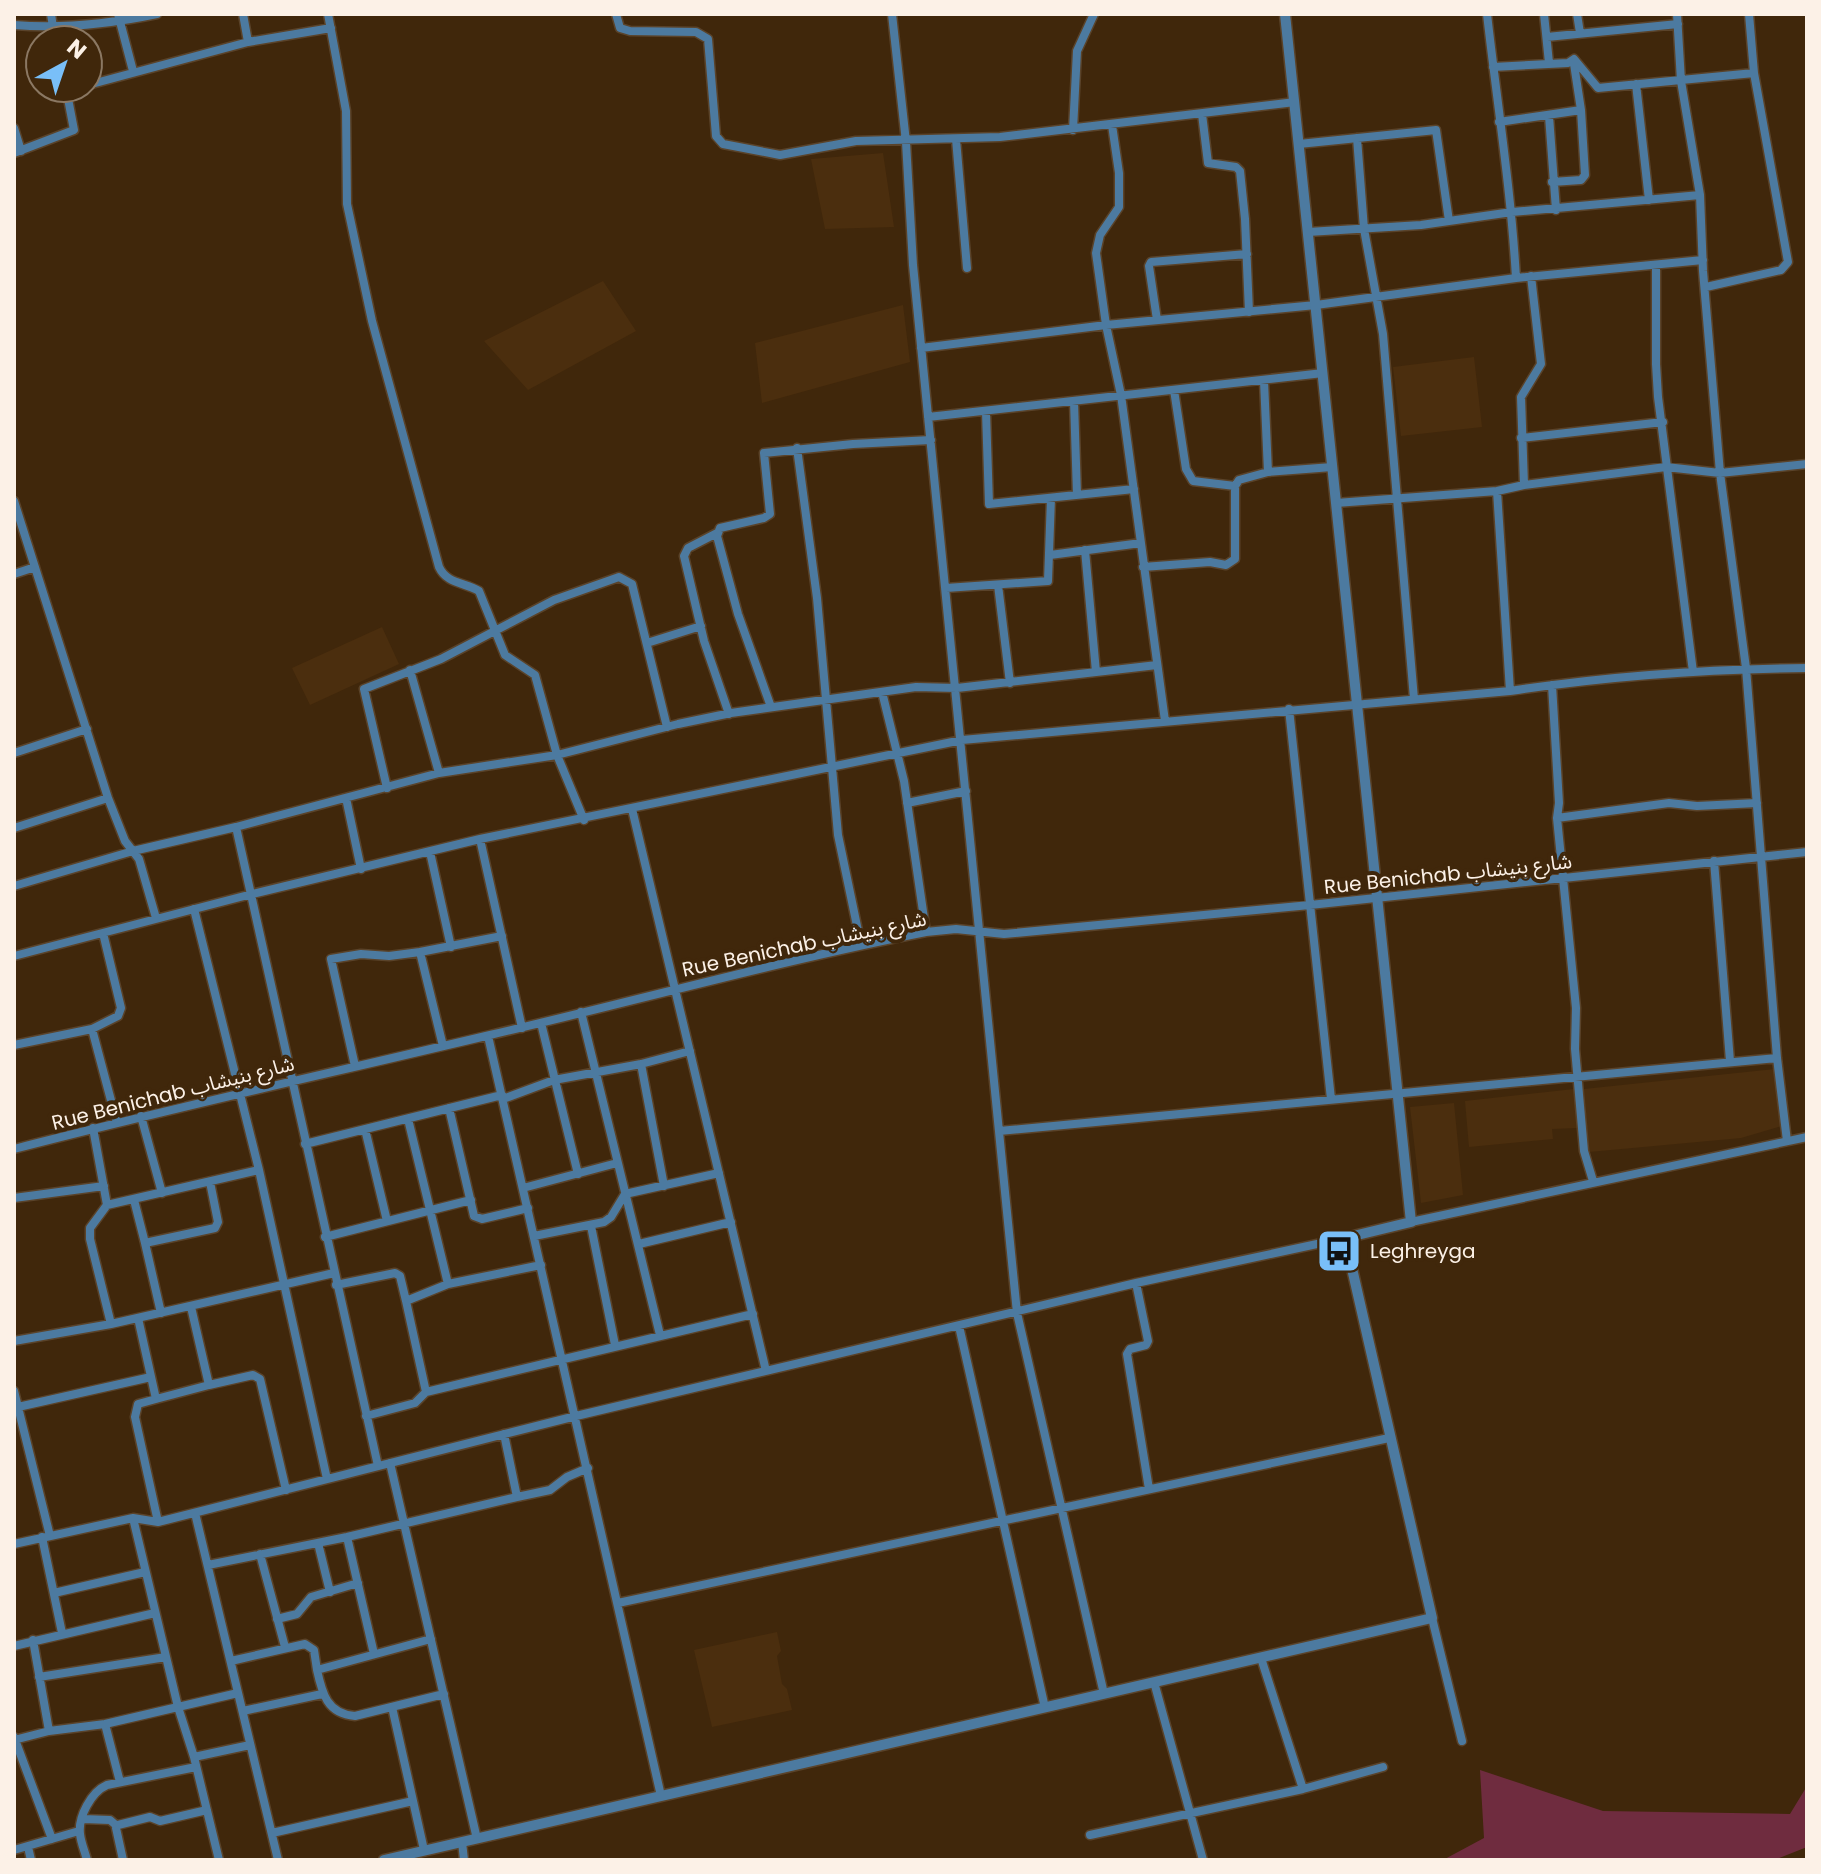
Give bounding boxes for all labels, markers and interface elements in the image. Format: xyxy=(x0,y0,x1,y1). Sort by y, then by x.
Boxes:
north arrow xyxy=(24,24,104,104)
text: N xyxy=(60,32,93,66)
street label: Rue Benichab شارع بنيشاب xyxy=(1323,847,1573,902)
street label: Rue Benichab شارع بنيشاب xyxy=(679,904,929,985)
street label: Rue Benichab شارع بنيشاب xyxy=(49,1049,297,1138)
bus stop icon: Leghreyga xyxy=(1315,1227,1363,1275)
place label: Leghreyga xyxy=(1370,1237,1476,1265)

